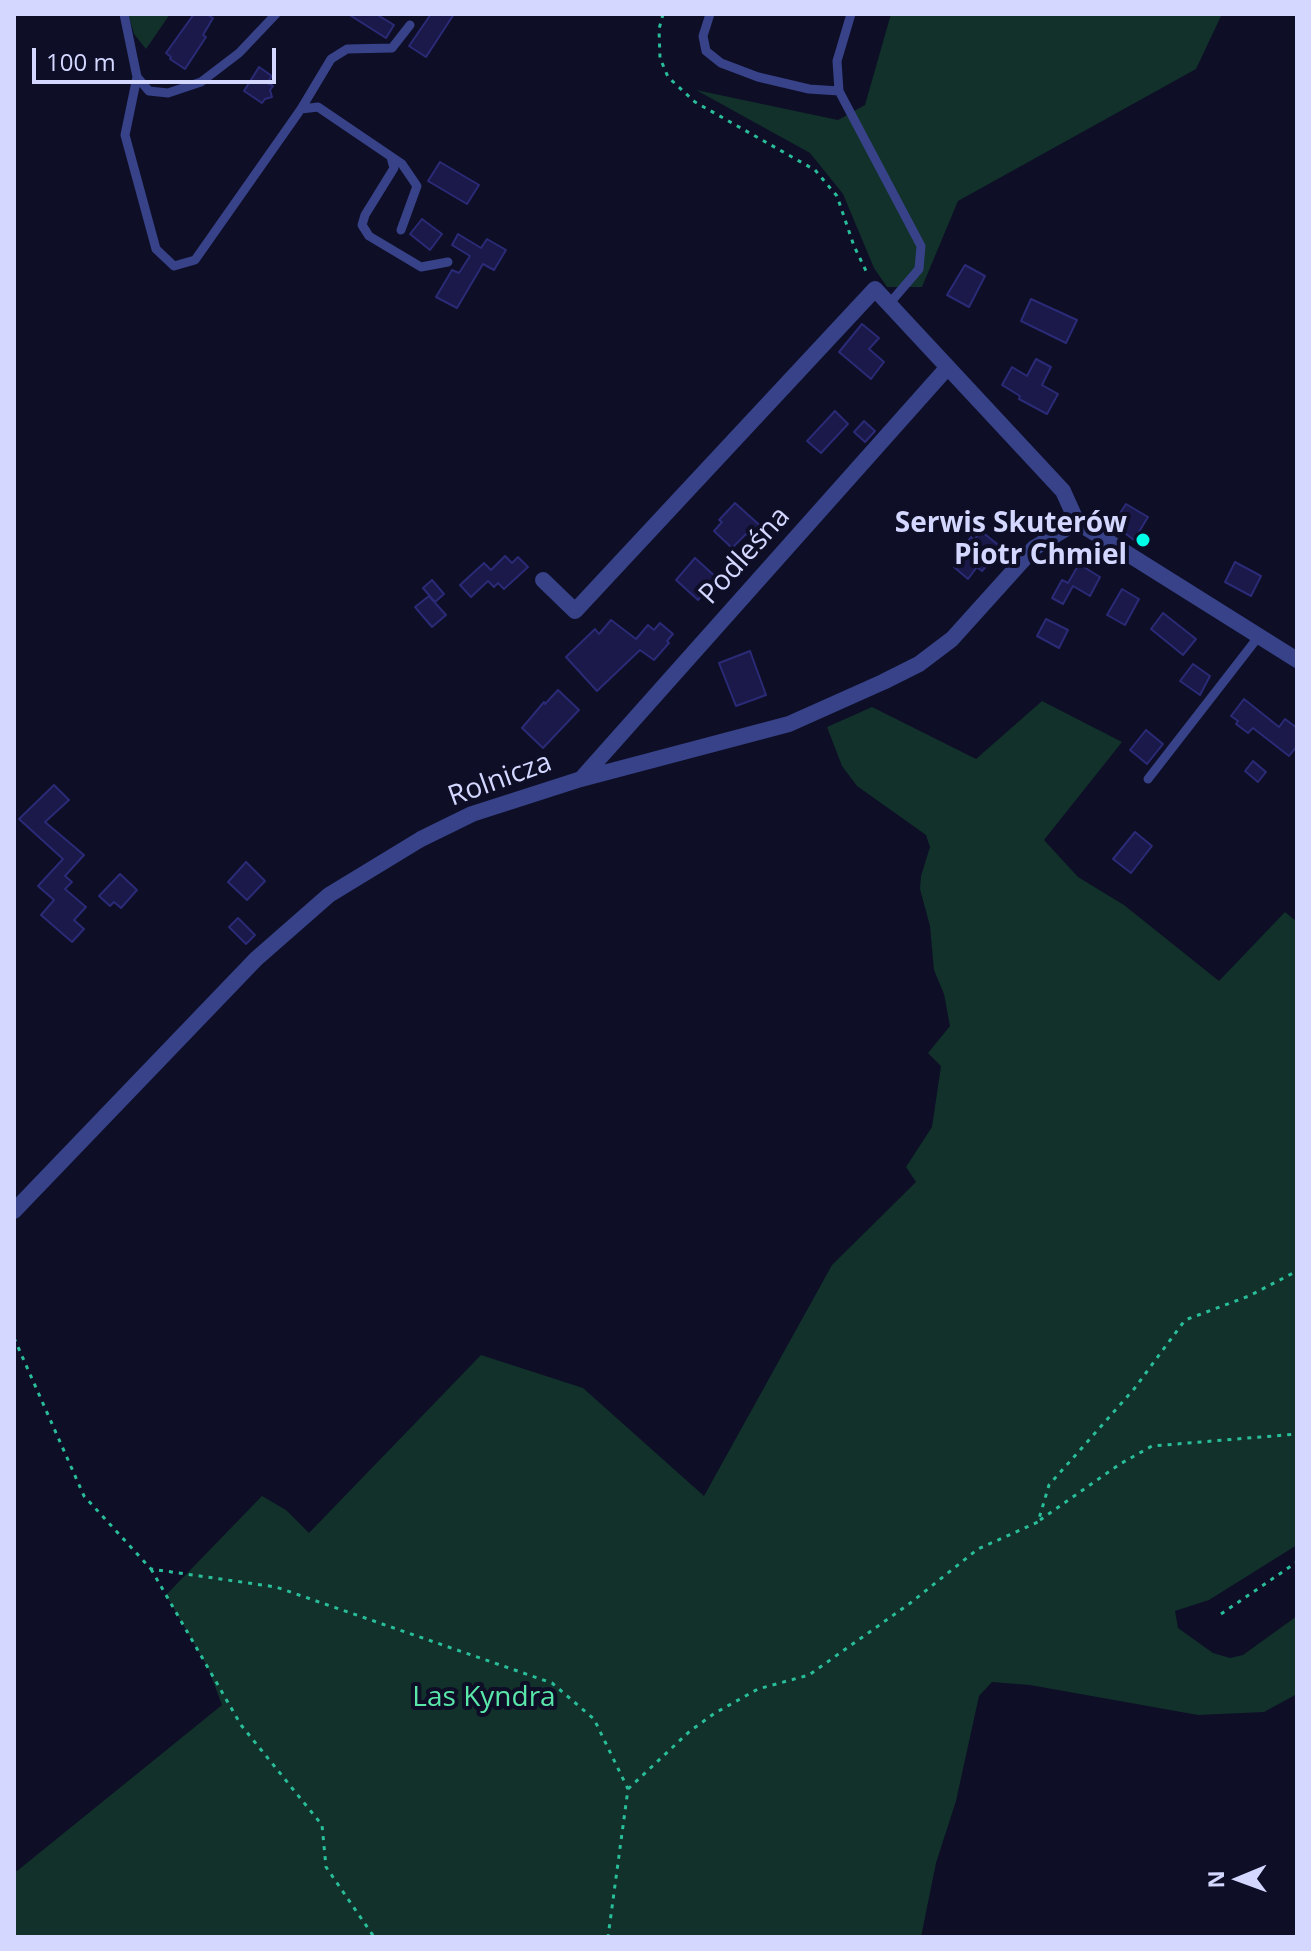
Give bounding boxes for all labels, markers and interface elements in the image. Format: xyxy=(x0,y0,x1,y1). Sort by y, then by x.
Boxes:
scale bar xyxy=(36,32,280,82)
text: 100 m xyxy=(46,45,116,78)
street label: Podleśna xyxy=(692,500,798,612)
place label: Serwis Skuterów Piotr Chmiel xyxy=(895,507,1127,573)
marker: Serwis Skuterów Piotr Chmiel xyxy=(1134,531,1152,549)
street label: Rolnicza xyxy=(444,746,556,814)
park label: Las Kyndra xyxy=(412,1681,556,1715)
north arrow xyxy=(1199,1839,1279,1919)
text: N xyxy=(1200,1870,1230,1889)

